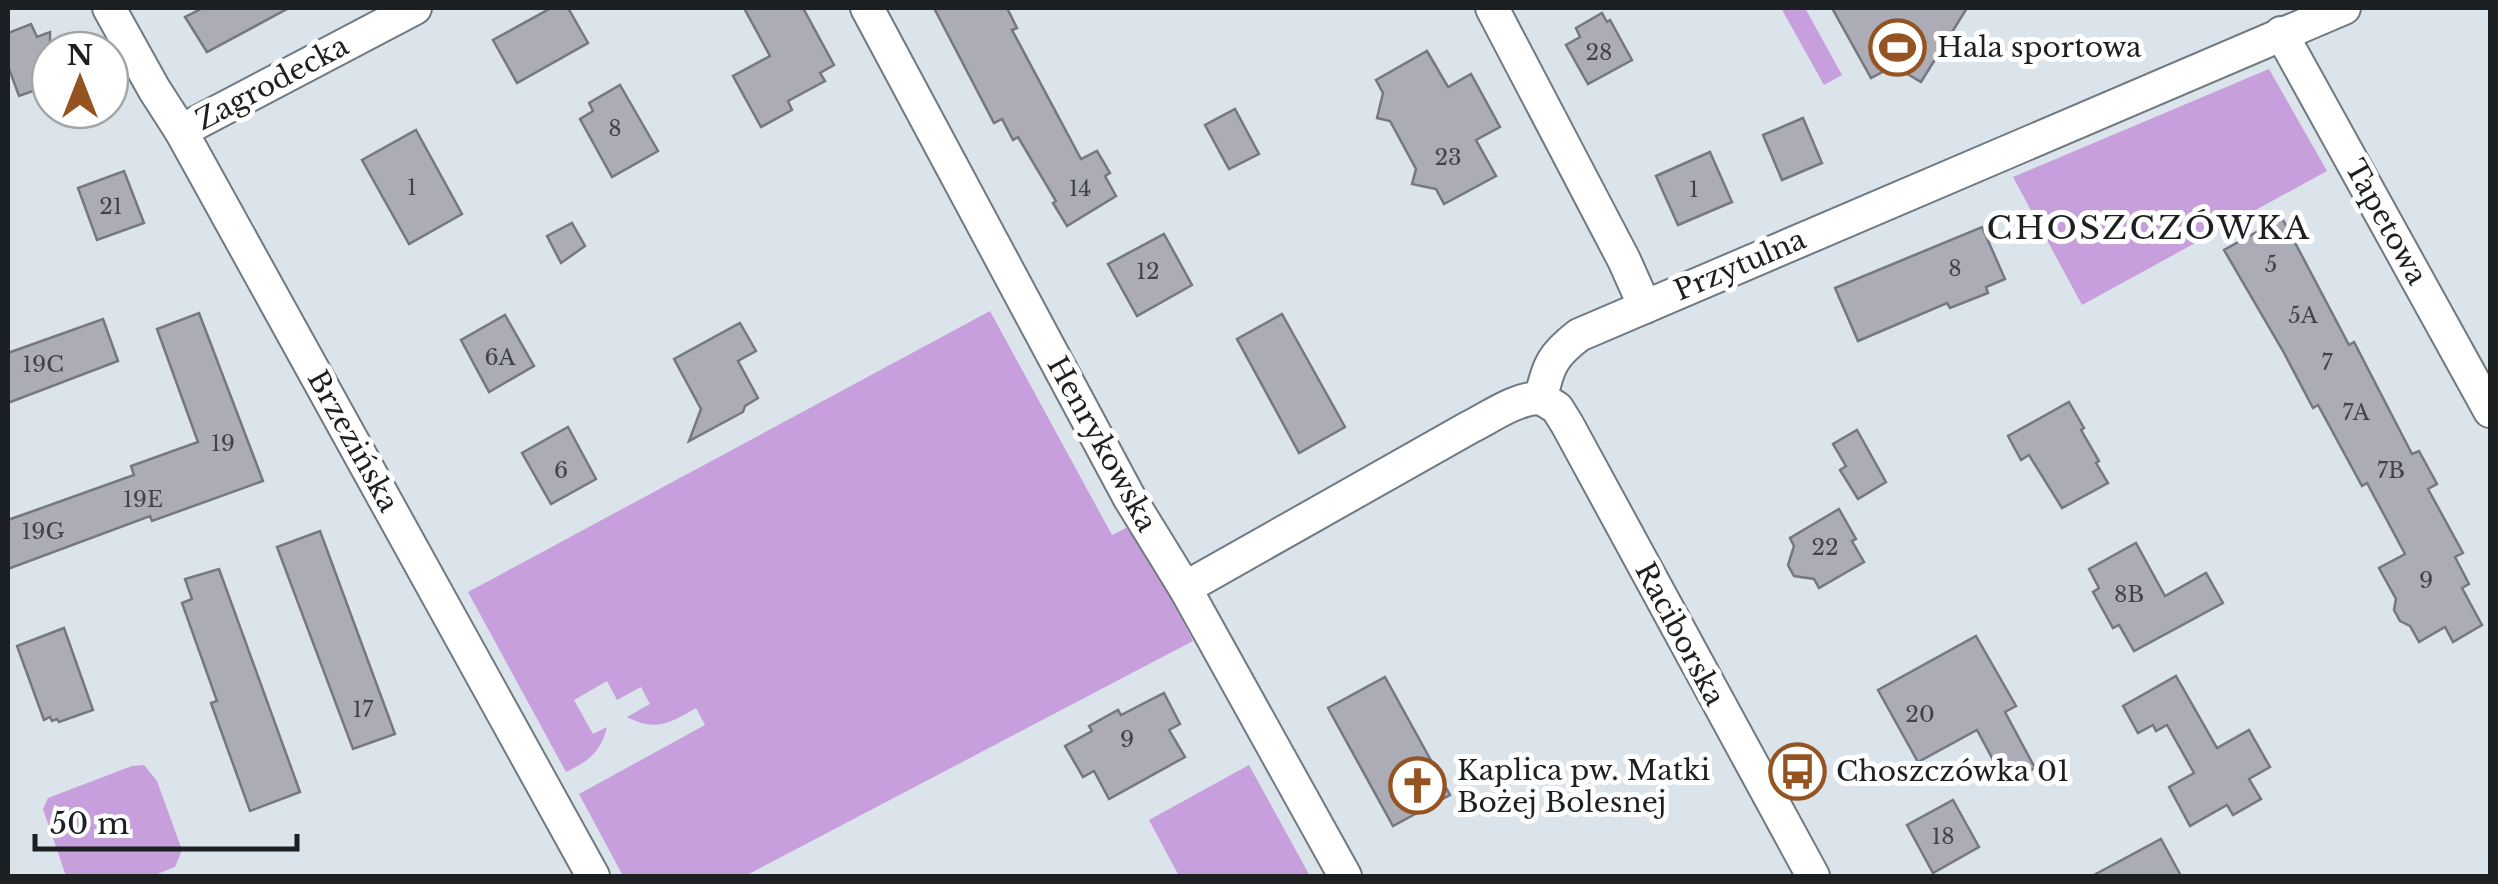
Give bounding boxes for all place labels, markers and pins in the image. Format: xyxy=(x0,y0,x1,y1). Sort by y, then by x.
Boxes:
sports icon: Hala sportowa xyxy=(1868,17,1928,77)
place label: Hala sportowa xyxy=(1937,30,2142,65)
bus stop icon: Choszczówka 01 xyxy=(1767,741,1827,801)
place label: Kaplica pw. Matki Bożej Bolesnej xyxy=(1457,753,1710,820)
place label: Choszczówka 01 xyxy=(1836,754,2069,789)
church icon: Kaplica pw. Matki Bożej Bolesnej xyxy=(1388,756,1448,816)

